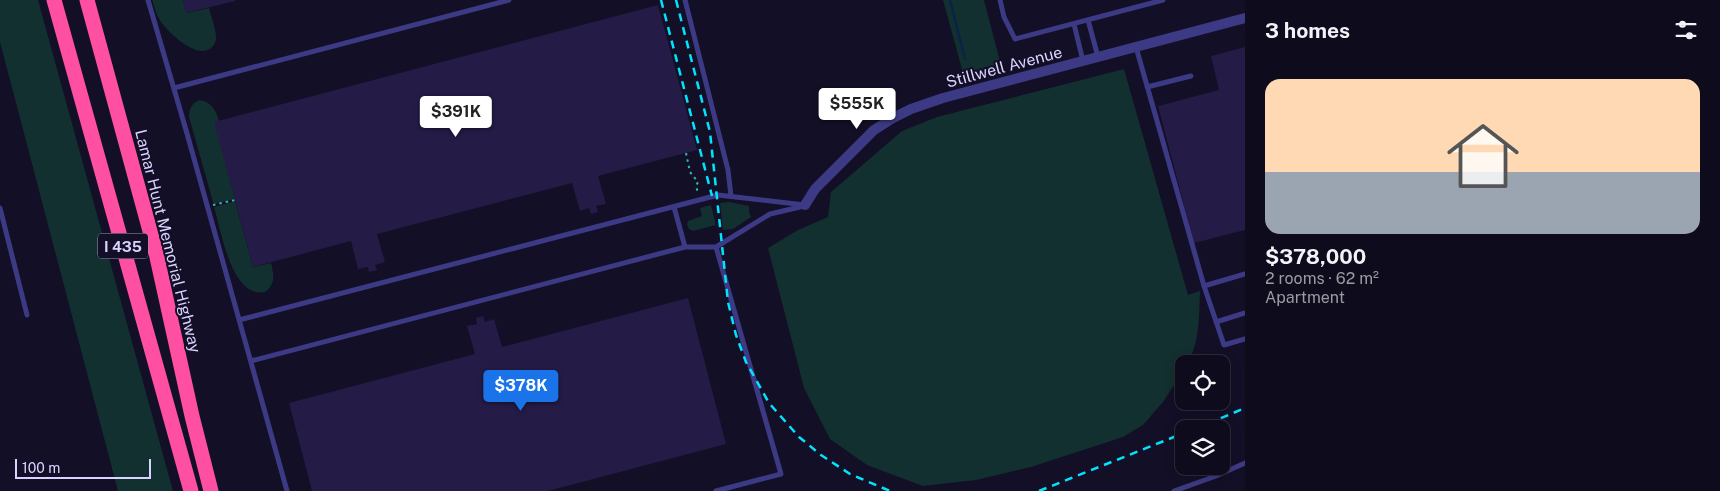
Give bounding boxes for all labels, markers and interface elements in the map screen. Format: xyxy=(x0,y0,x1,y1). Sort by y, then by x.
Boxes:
icon: filters xyxy=(1672,16,1700,44)
text: 3 homes xyxy=(1265,18,1350,43)
street label: Stillwell Avenue xyxy=(944,42,1064,92)
pin: $555K xyxy=(822,88,892,130)
text: $555K xyxy=(830,94,884,113)
pin: $391K xyxy=(421,96,491,138)
text: $391K xyxy=(431,102,481,121)
icon: home xyxy=(1438,111,1528,201)
street label: Lamar Hunt Memorial Highway xyxy=(131,127,205,355)
road number: I 435 xyxy=(98,234,148,258)
text: $378,000 xyxy=(1265,244,1366,269)
text: 2 rooms · 62 m² xyxy=(1265,269,1379,288)
text: Apartment xyxy=(1265,288,1345,307)
map controls xyxy=(1175,355,1230,475)
button: locate xyxy=(1175,355,1230,410)
pin: $378K xyxy=(486,370,556,412)
text: $378K xyxy=(494,376,548,395)
button: layers xyxy=(1175,420,1230,475)
scale bar xyxy=(15,456,151,479)
text: 100 m xyxy=(22,460,60,476)

